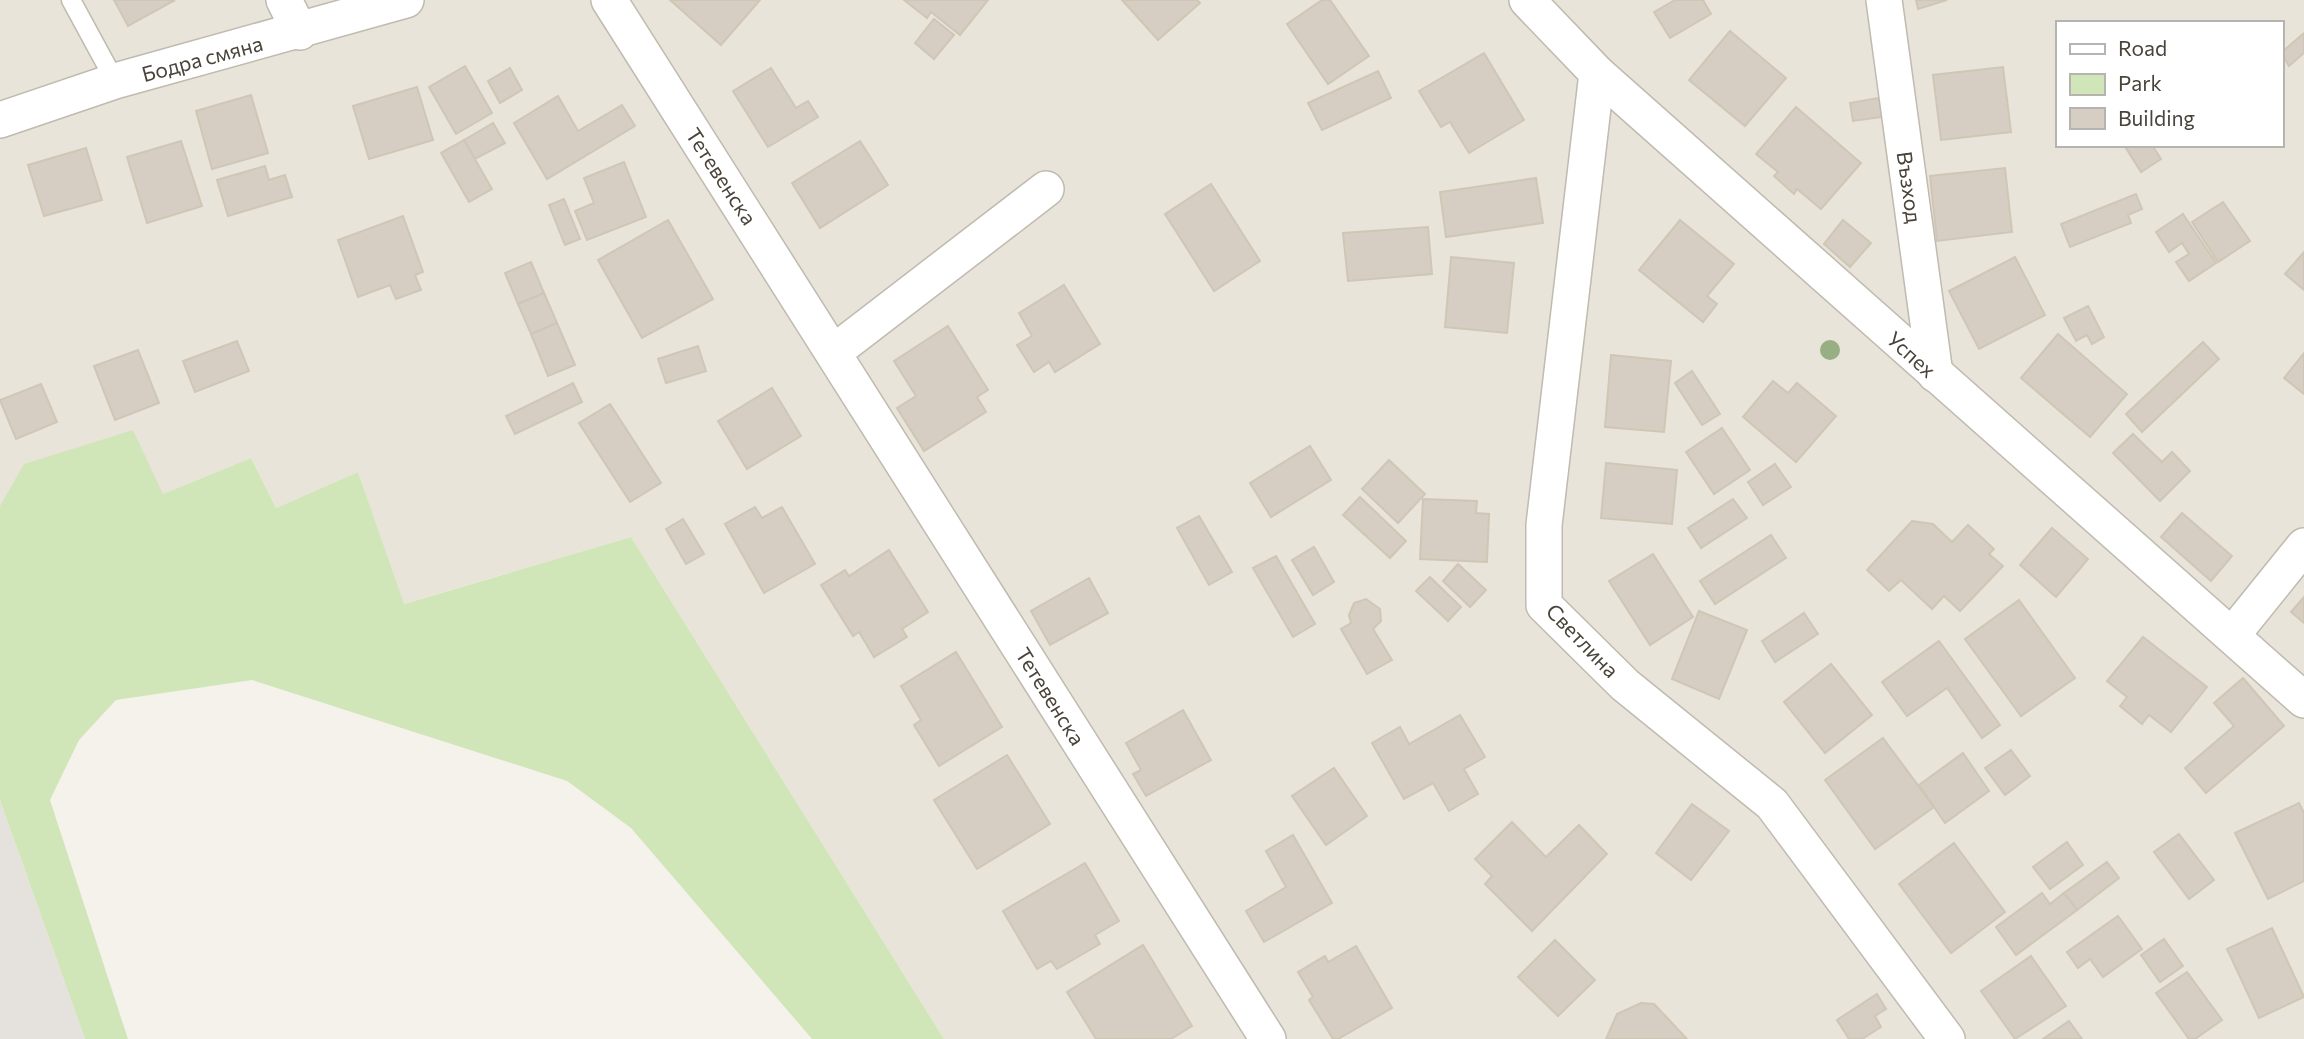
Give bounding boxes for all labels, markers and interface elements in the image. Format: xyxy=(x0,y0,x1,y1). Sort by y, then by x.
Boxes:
legend xyxy=(2056,21,2283,147)
street label: Бодра смяна xyxy=(139,30,265,86)
text: Road xyxy=(2118,35,2167,60)
text: Park xyxy=(2118,70,2162,95)
text: Building xyxy=(2118,105,2195,130)
street label: Тетевенска xyxy=(681,123,763,229)
street label: Възход xyxy=(1893,150,1927,224)
street label: Успех xyxy=(1883,326,1941,382)
street label: Светлина xyxy=(1542,598,1624,682)
street label: Тетевенска xyxy=(1011,643,1091,749)

